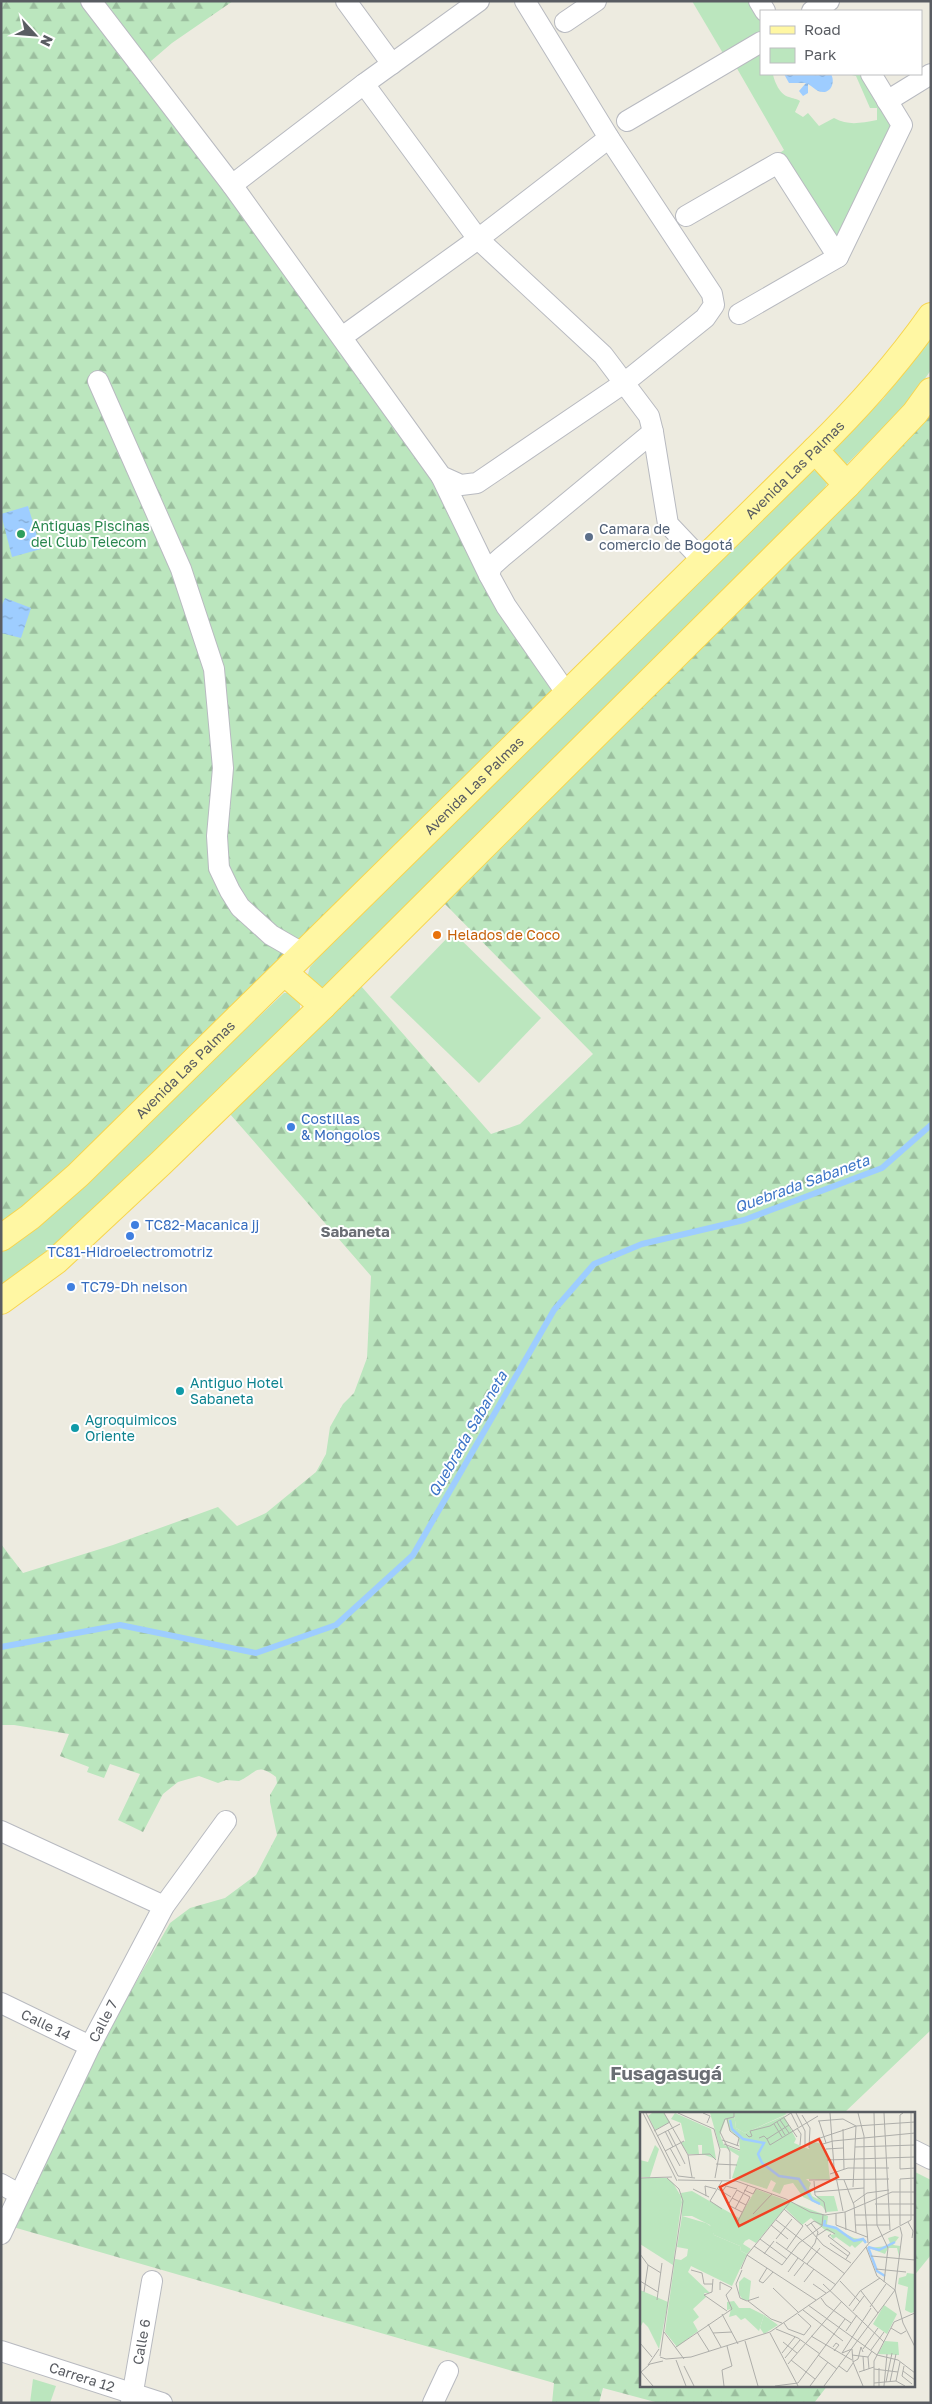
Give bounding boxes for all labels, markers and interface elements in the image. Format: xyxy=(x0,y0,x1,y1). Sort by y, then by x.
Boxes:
north arrow xyxy=(10,10,60,60)
legend xyxy=(760,10,922,75)
text: Road xyxy=(804,20,841,38)
text: N xyxy=(37,32,57,49)
text: Park xyxy=(804,45,837,63)
street label: Avenida Las Palmas xyxy=(741,417,848,522)
place label: Antiguas Piscinas del Club Telecom xyxy=(31,517,150,550)
place label: Camara de comercio de Bogotá xyxy=(599,520,733,553)
marker: Antiguas Piscinas del Club Telecom xyxy=(15,528,27,540)
marker: Camara de comercio de Bogotá xyxy=(583,531,595,543)
street label: Avenida Las Palmas xyxy=(420,733,527,838)
place label: Helados de Coco xyxy=(447,926,560,943)
marker: Helados de Coco xyxy=(431,929,443,941)
street label: Avenida Las Palmas xyxy=(132,1017,238,1122)
place label: Costillas & Mongolos xyxy=(301,1110,380,1143)
marker: Costillas & Mongolos xyxy=(285,1121,297,1133)
water label: Quebrada Sabaneta xyxy=(732,1150,872,1216)
place label: TC82-Macanica jj xyxy=(145,1216,259,1233)
marker: TC82-Macanica jj xyxy=(129,1219,141,1231)
district label: Sabaneta xyxy=(320,1222,390,1240)
marker: TC81-Hidroelectromotriz xyxy=(124,1230,136,1242)
place label: TC81-Hidroelectromotriz xyxy=(47,1243,213,1260)
place label: TC79-Dh nelson xyxy=(81,1278,188,1295)
marker: TC79-Dh nelson xyxy=(65,1281,77,1293)
water label: Quebrada Sabaneta xyxy=(424,1367,511,1499)
place label: Antiguo Hotel Sabaneta xyxy=(190,1374,283,1407)
marker: Antiguo Hotel Sabaneta xyxy=(174,1385,186,1397)
place label: Agroquimicos Oriente xyxy=(85,1411,177,1444)
marker: Agroquimicos Oriente xyxy=(69,1422,81,1434)
street label: Calle 7 xyxy=(85,1997,121,2045)
street label: Calle 14 xyxy=(19,2005,74,2044)
district label: Fusagasugá xyxy=(610,2061,722,2084)
inset map xyxy=(640,2112,914,2386)
street label: Calle 6 xyxy=(129,2318,153,2366)
street label: Carrera 12 xyxy=(47,2358,117,2395)

